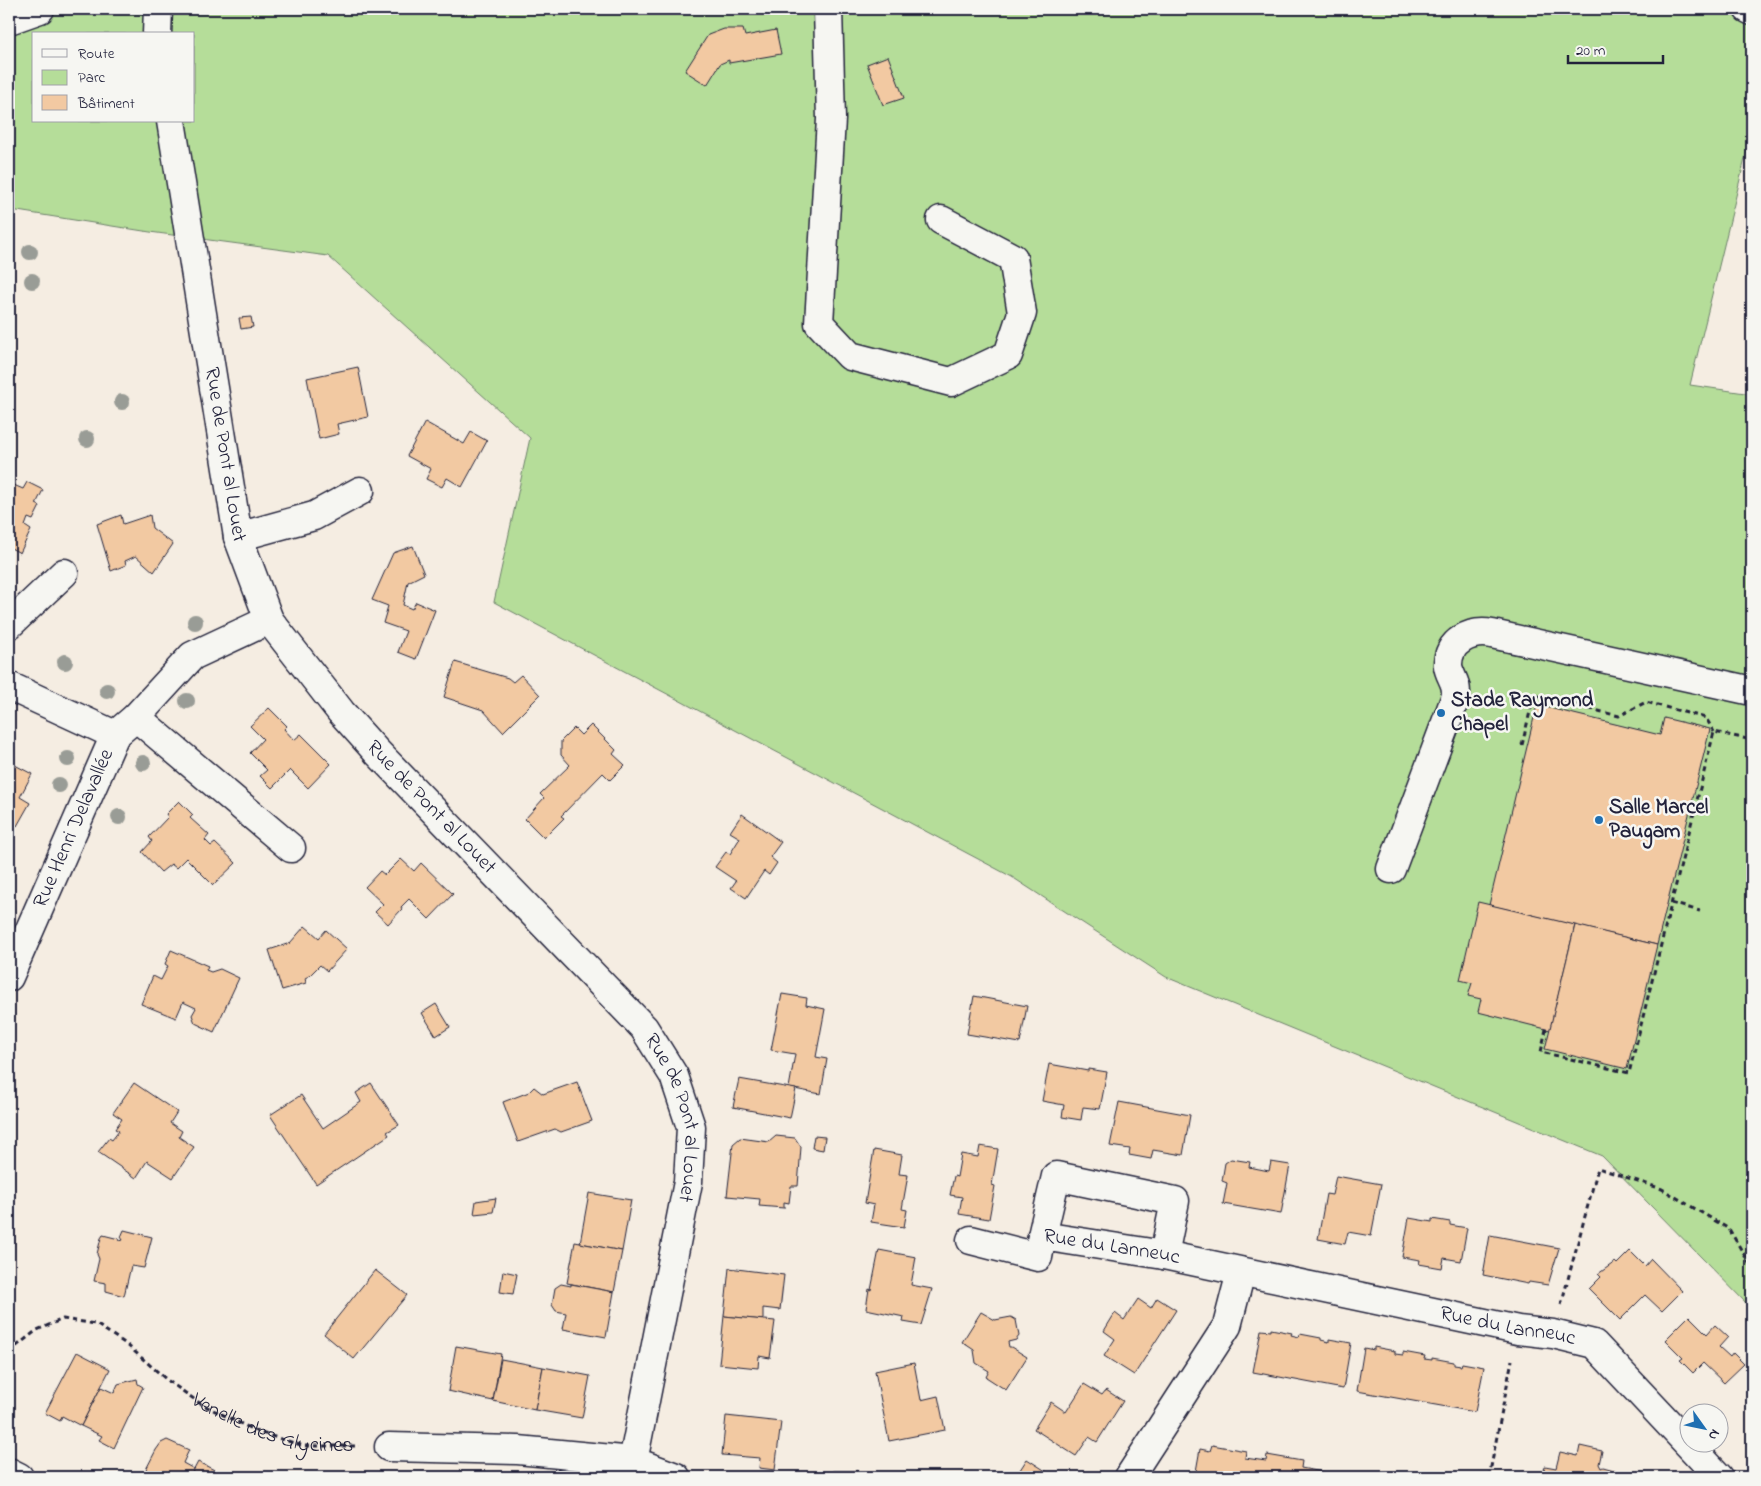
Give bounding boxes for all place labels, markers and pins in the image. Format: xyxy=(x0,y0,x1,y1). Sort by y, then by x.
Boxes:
place label: Stade Raymond Chapel xyxy=(1451,686,1594,740)
marker: Stade Raymond Chapel xyxy=(1435,707,1447,719)
place label: Salle Marcel Paugam xyxy=(1609,793,1709,849)
marker: Salle Marcel Paugam xyxy=(1593,814,1605,826)

